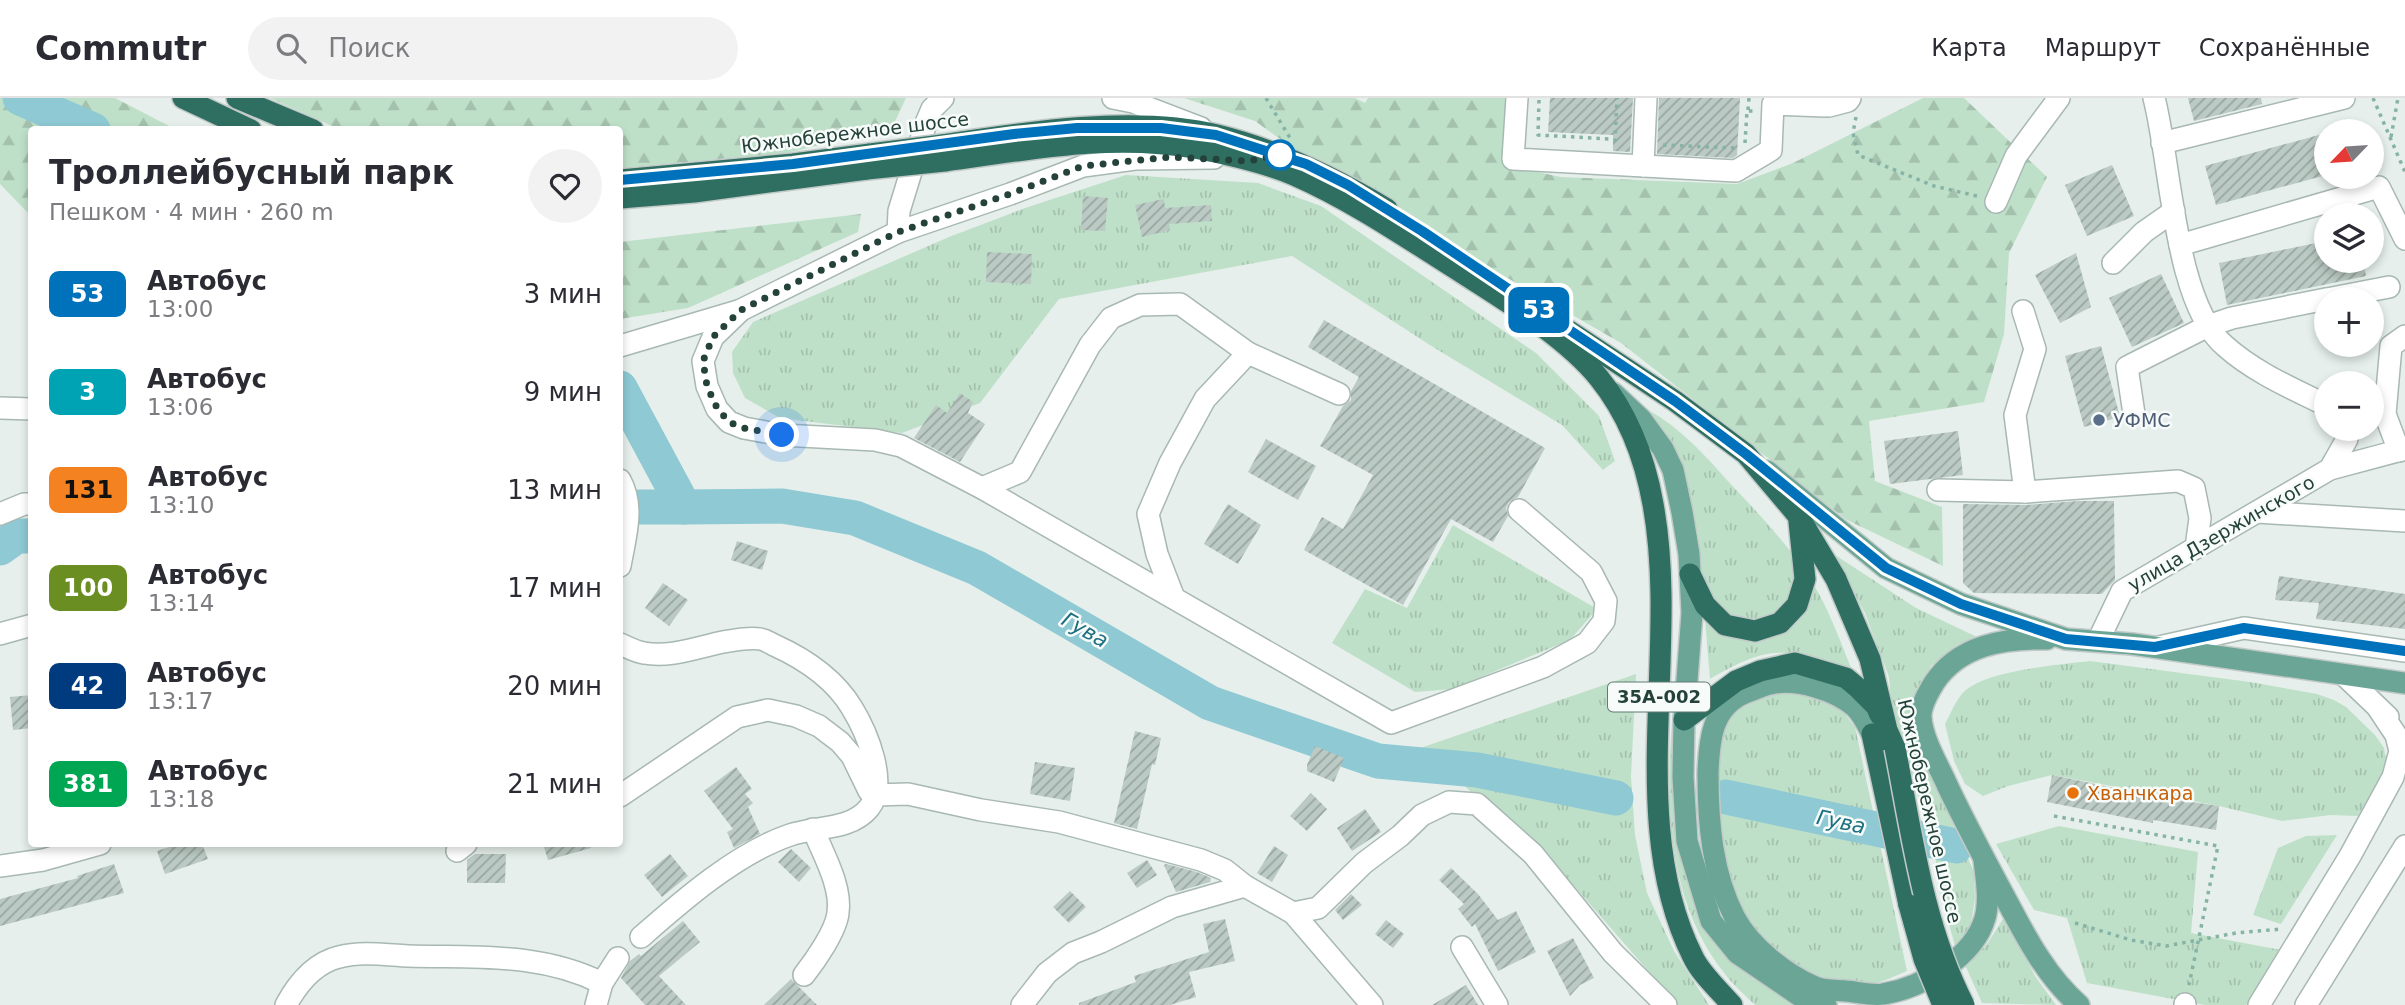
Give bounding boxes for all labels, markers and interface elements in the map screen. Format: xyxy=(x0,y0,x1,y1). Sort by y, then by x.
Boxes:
search box xyxy=(248,17,738,80)
text: Commutr xyxy=(35,29,206,68)
icon: search xyxy=(272,29,310,67)
text: Поиск xyxy=(328,33,411,63)
text: Карта xyxy=(1931,34,2007,62)
text: Маршрут xyxy=(2045,34,2161,62)
text: Сохранённые xyxy=(2199,34,2370,62)
street label: Южнобережное шоссе xyxy=(740,107,970,157)
north arrow xyxy=(2314,119,2384,189)
map controls xyxy=(2314,119,2384,441)
unlabelled marker xyxy=(1265,140,1295,170)
button: heart xyxy=(528,149,602,223)
text: Троллейбусный парк xyxy=(49,153,454,192)
text: Пешком · 4 мин · 260 m xyxy=(49,199,334,225)
button: layers xyxy=(2314,203,2384,273)
text: Автобус xyxy=(147,266,267,296)
text: 3 мин xyxy=(524,279,602,309)
text: 53 xyxy=(71,280,104,308)
line badge: 53 xyxy=(1508,287,1570,333)
button: + xyxy=(2314,287,2384,357)
text: 13:00 xyxy=(147,296,213,322)
text: 53 xyxy=(1522,296,1556,324)
text: Автобус xyxy=(147,364,267,394)
button: − xyxy=(2314,371,2384,441)
text: 9 мин xyxy=(524,377,602,407)
text: 3 xyxy=(79,378,96,406)
text: 13:06 xyxy=(147,394,213,420)
place label: УФМС xyxy=(2113,409,2171,431)
marker: УФМС xyxy=(2091,412,2107,428)
your location xyxy=(764,417,799,452)
text: Автобус xyxy=(148,462,268,492)
street label: улица Дзержинского xyxy=(2124,470,2318,596)
text: 13 мин xyxy=(507,475,602,505)
text: 131 xyxy=(63,476,113,504)
text: 13:10 xyxy=(148,492,214,518)
text: Автобус xyxy=(148,560,268,590)
text: 17 мин xyxy=(507,573,602,603)
text: 100 xyxy=(63,574,113,602)
text: 13:14 xyxy=(148,590,214,616)
water label: Гува xyxy=(1058,607,1112,653)
text: Автобус xyxy=(147,658,267,688)
text: 20 мин xyxy=(507,671,602,701)
text: 42 xyxy=(71,672,104,700)
road number: 35А-002 xyxy=(1608,682,1710,712)
text: 13:17 xyxy=(147,688,213,714)
street label: Южнобережное шоссе xyxy=(1893,697,1967,925)
text: Автобус xyxy=(148,756,268,786)
text: 21 мин xyxy=(507,769,602,799)
text: 381 xyxy=(63,770,113,798)
place label: Хванчкара xyxy=(2087,782,2193,804)
marker: Хванчкара xyxy=(2065,785,2081,801)
text: 13:18 xyxy=(148,786,214,812)
water label: Гува xyxy=(1814,805,1868,839)

